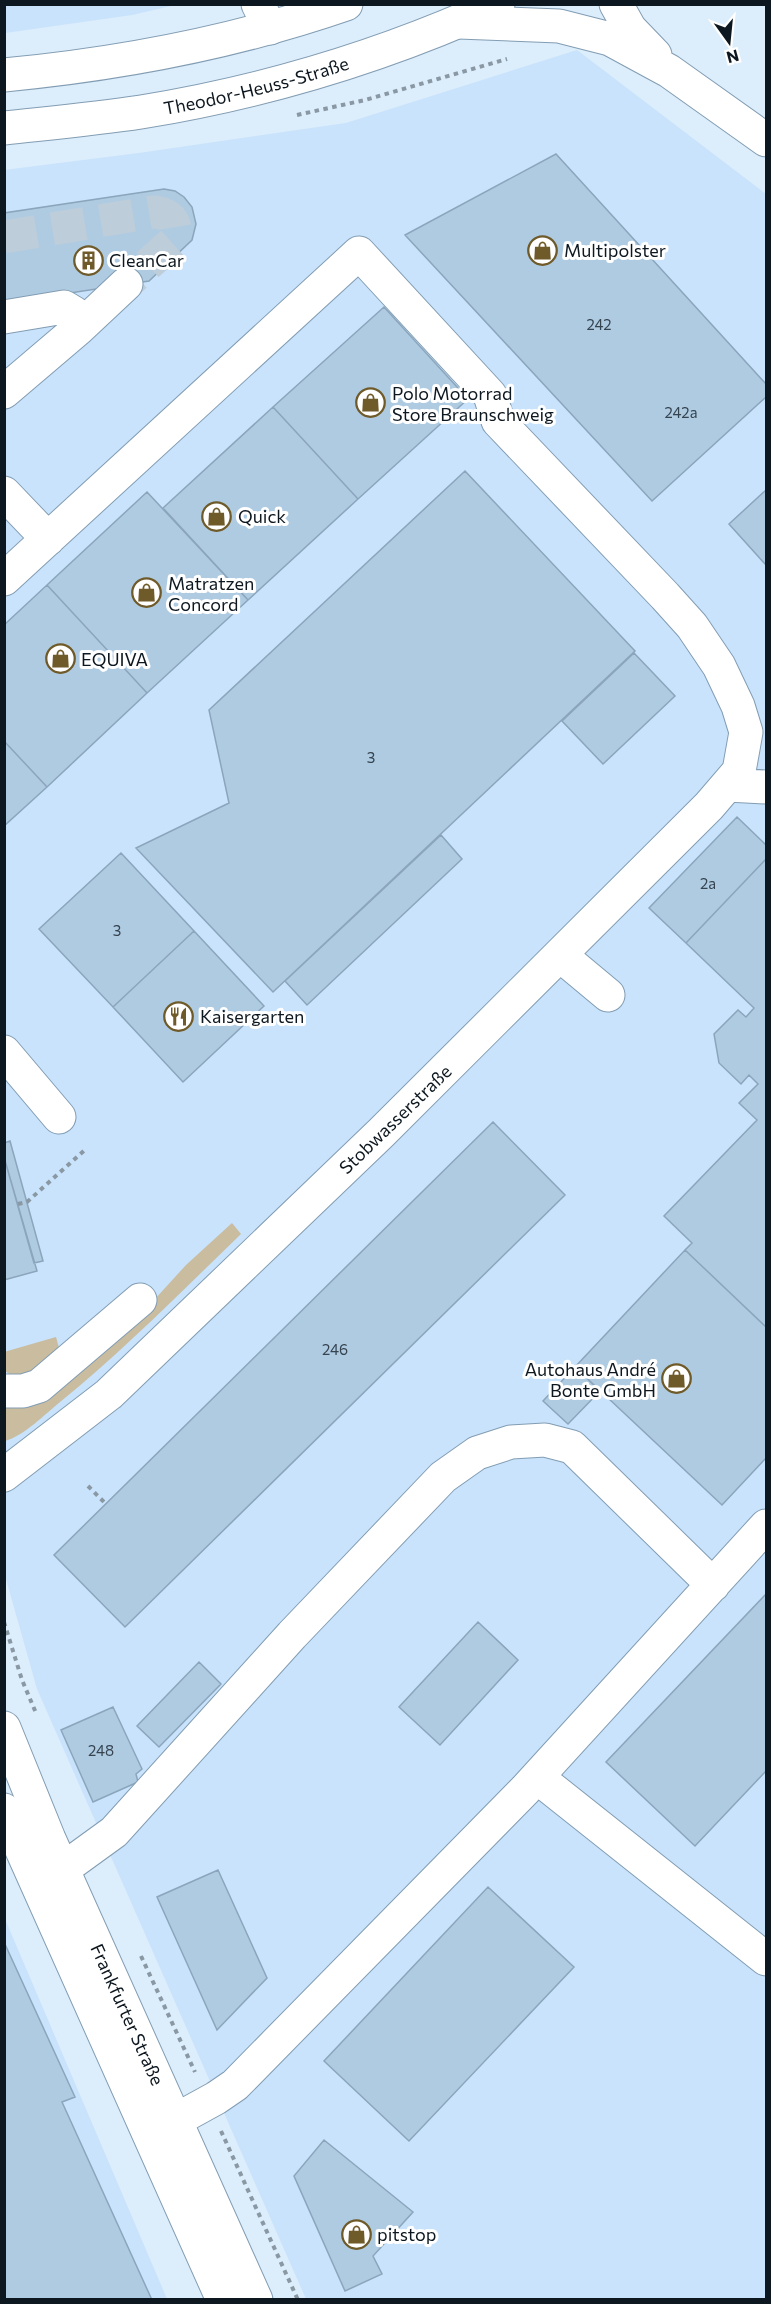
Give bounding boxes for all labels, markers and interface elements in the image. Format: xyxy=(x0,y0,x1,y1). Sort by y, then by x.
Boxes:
north arrow xyxy=(699,12,759,72)
text: N xyxy=(725,46,741,68)
street label: Theodor-Heuss-Straße xyxy=(162,52,351,119)
shop icon: Multipolster xyxy=(527,234,559,266)
place label: Multipolster xyxy=(564,239,666,261)
building icon: CleanCar xyxy=(72,244,104,276)
place label: CleanCar xyxy=(109,249,184,271)
house number: 242 xyxy=(586,315,612,333)
place label: Polo Motorrad Store Braunschweig xyxy=(392,382,554,425)
shop icon: Polo Motorrad Store Braunschweig xyxy=(355,387,387,419)
house number: 242a xyxy=(664,403,698,421)
shop icon: Quick xyxy=(201,500,233,532)
place label: Quick xyxy=(238,505,286,527)
place label: Matratzen Concord xyxy=(168,572,254,615)
shop icon: Matratzen Concord xyxy=(131,577,163,609)
shop icon: EQUIVA xyxy=(44,643,76,675)
place label: EQUIVA xyxy=(81,648,148,670)
house number: 3 xyxy=(367,748,375,766)
house number: 2a xyxy=(700,874,716,892)
house number: 3 xyxy=(113,921,121,939)
restaurant icon: Kaisergarten xyxy=(163,1000,195,1032)
place label: Kaisergarten xyxy=(200,1005,304,1027)
street label: Stobwasserstraße xyxy=(334,1060,456,1178)
house number: 246 xyxy=(322,1340,348,1358)
place label: Autohaus André Bonte GmbH xyxy=(525,1358,656,1401)
shop icon: Autohaus André Bonte GmbH xyxy=(661,1363,693,1395)
house number: 248 xyxy=(88,1741,114,1759)
street label: Frankfurter Straße xyxy=(86,1940,169,2089)
shop icon: pitstop xyxy=(340,2218,372,2250)
place label: pitstop xyxy=(377,2223,436,2245)

